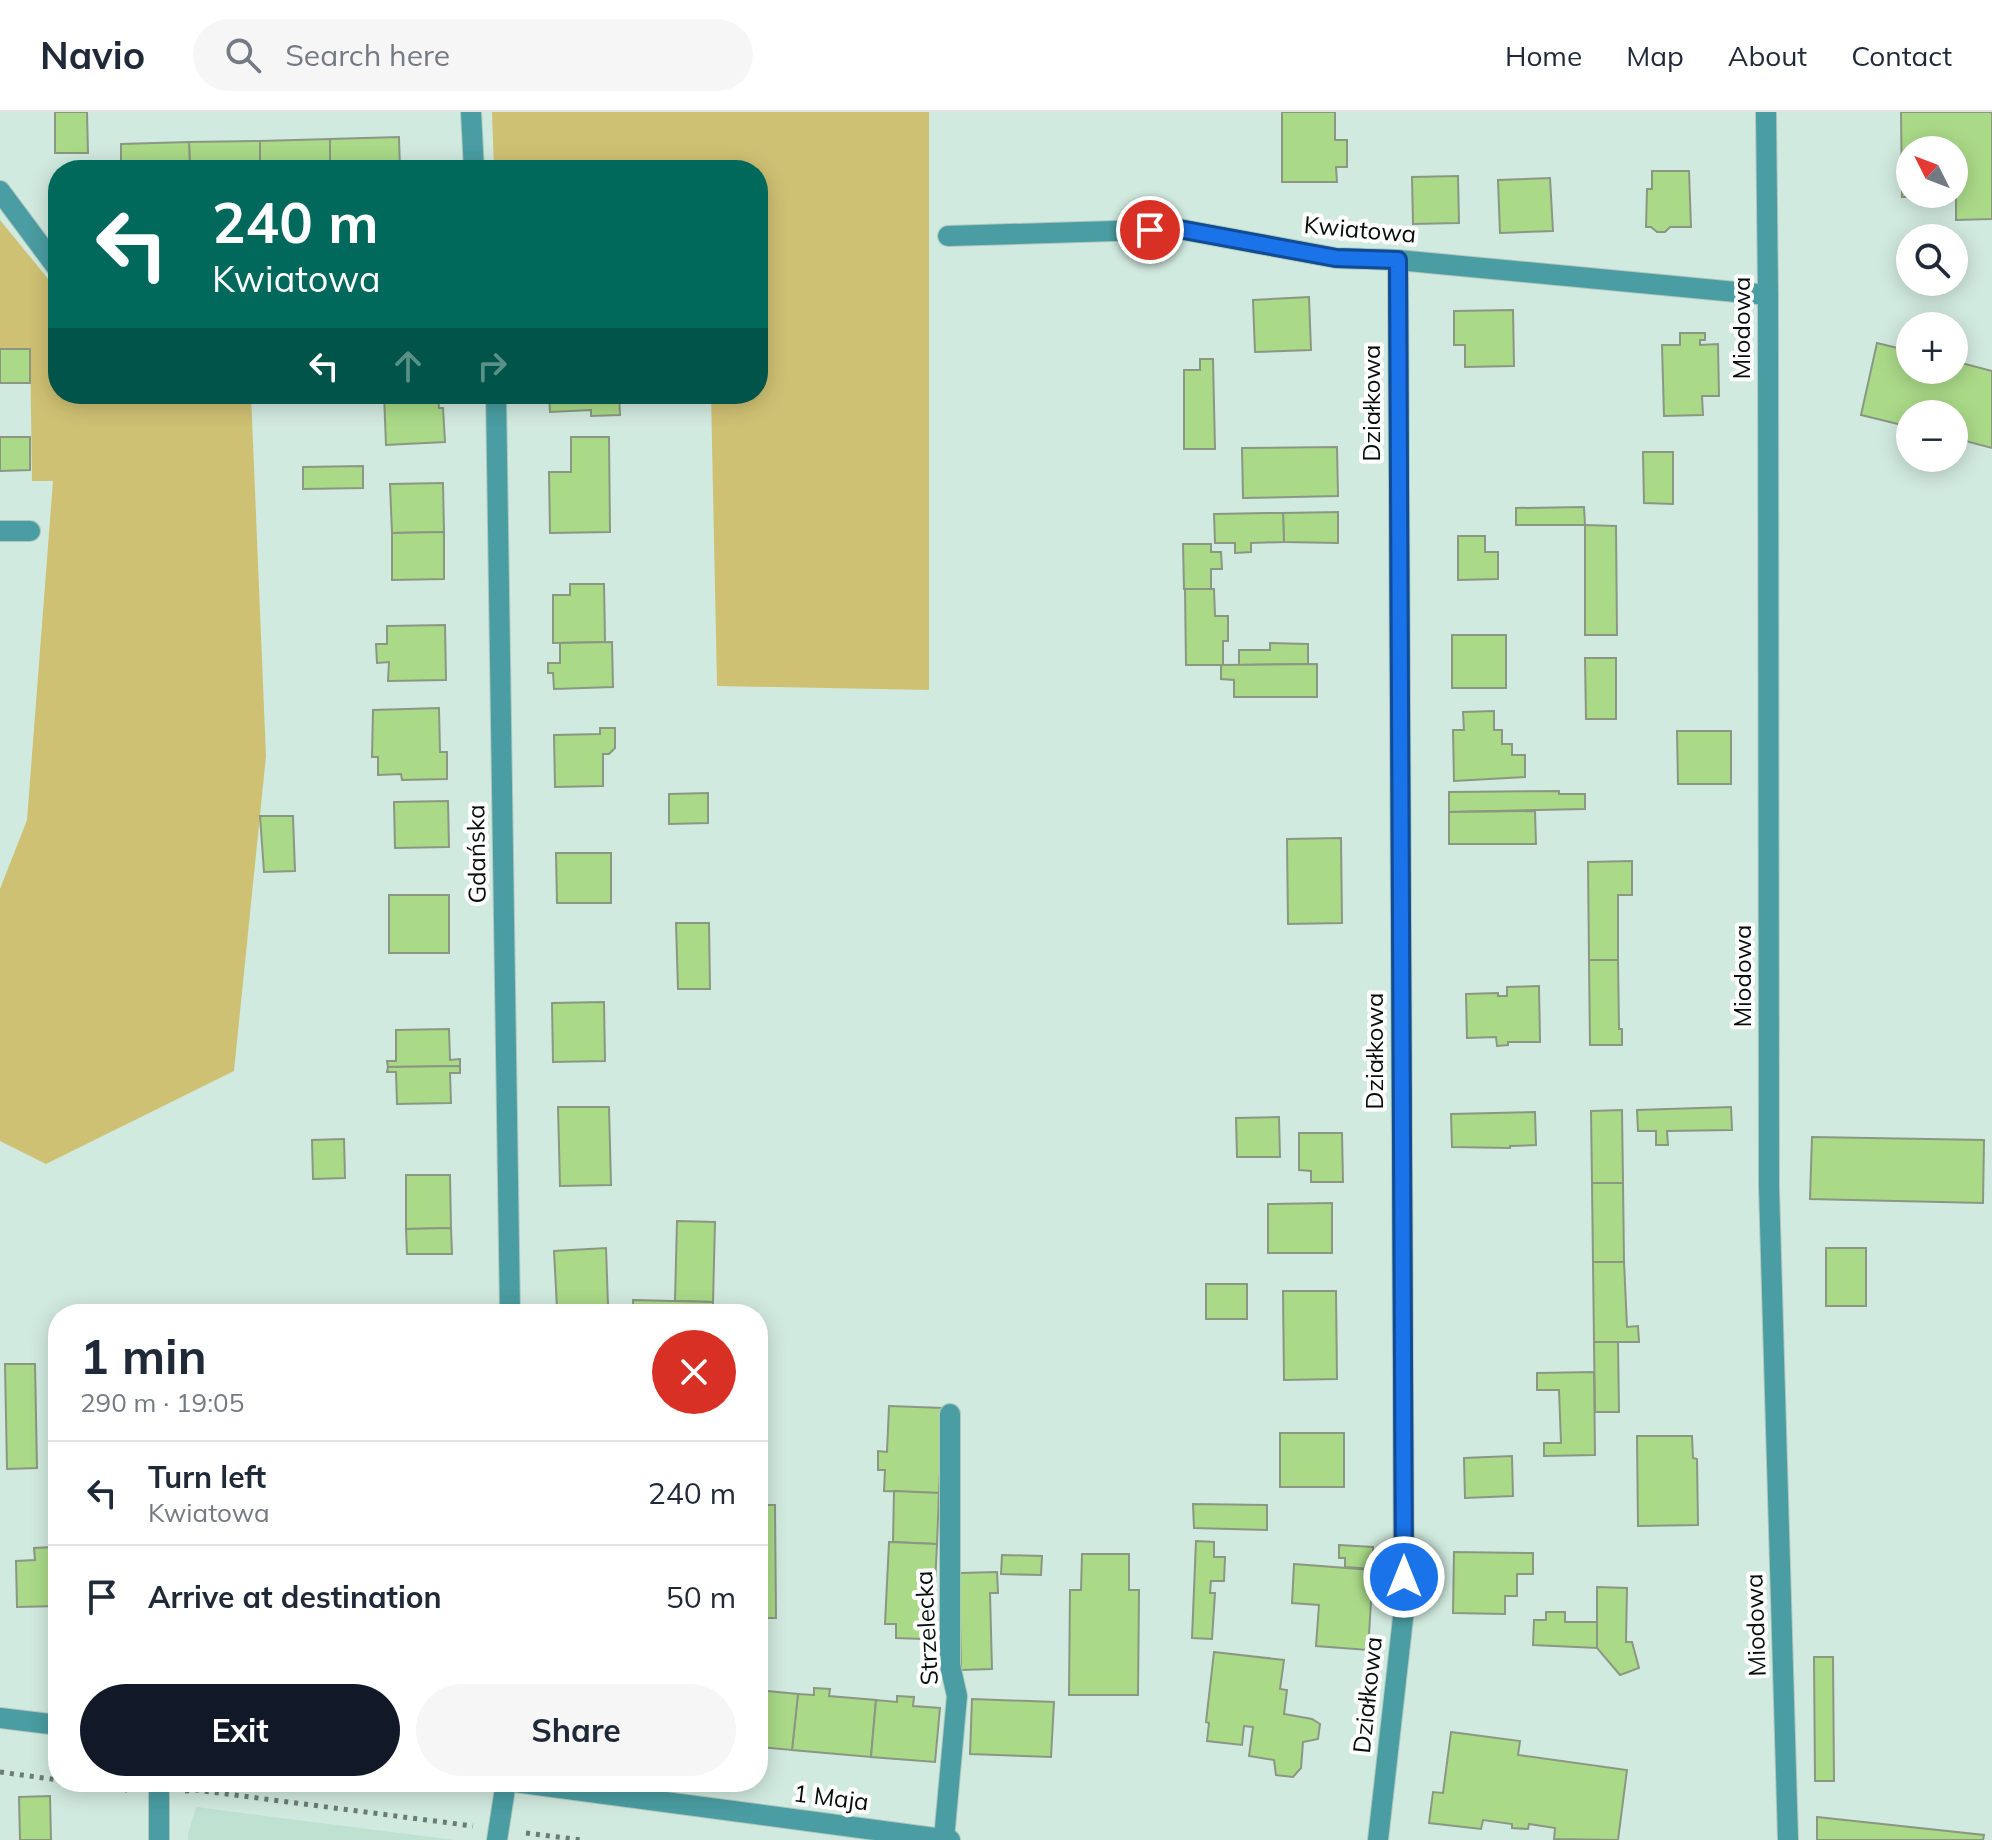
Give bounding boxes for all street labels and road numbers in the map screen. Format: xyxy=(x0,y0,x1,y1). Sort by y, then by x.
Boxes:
street label: Kwiatowa xyxy=(1303,209,1417,249)
street label: Miodowa xyxy=(1726,277,1756,379)
street label: Działkowa xyxy=(1356,345,1386,461)
street label: Gdańska xyxy=(460,804,492,904)
street label: Miodowa xyxy=(1727,925,1757,1027)
street label: Działkowa xyxy=(1359,993,1389,1109)
street label: Strzelecka xyxy=(908,1570,944,1686)
street label: Miodowa xyxy=(1738,1573,1772,1677)
street label: Działkowa xyxy=(1346,1635,1388,1755)
street label: 1 Maja xyxy=(792,1778,871,1817)

